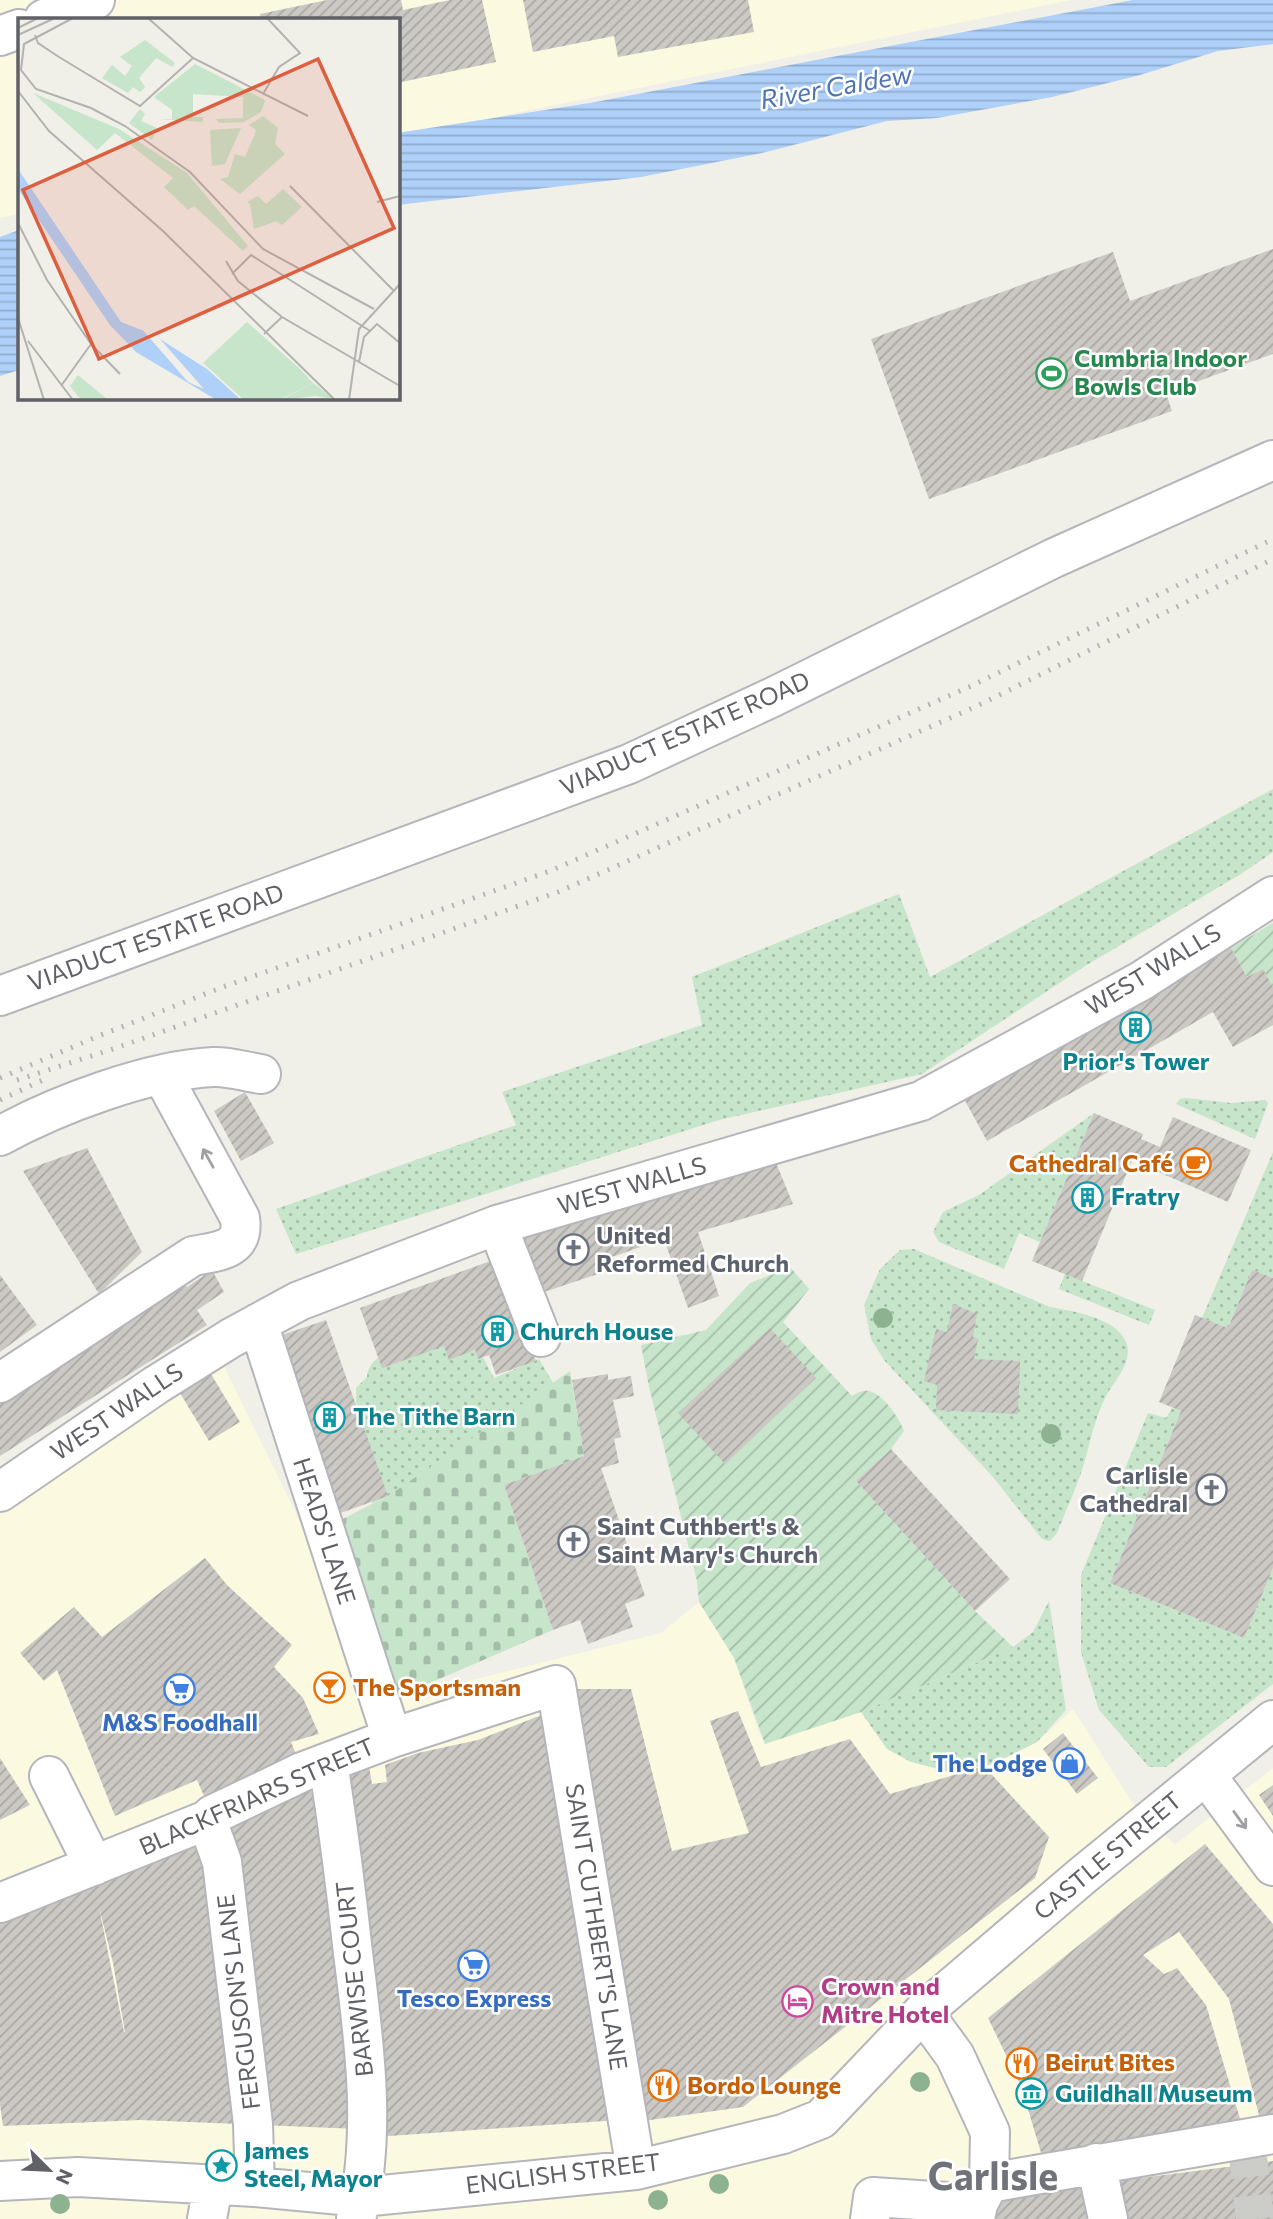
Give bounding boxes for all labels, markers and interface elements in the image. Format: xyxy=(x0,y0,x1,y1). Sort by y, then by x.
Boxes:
inset map xyxy=(18,18,399,399)
water label: River Caldew xyxy=(757,57,915,114)
place label: Cumbria Indoor Bowls Club xyxy=(1074,343,1247,400)
sports icon: Cumbria Indoor Bowls Club xyxy=(1034,356,1068,390)
street label: VIADUCT ESTATE ROAD xyxy=(555,664,814,801)
street label: VIADUCT ESTATE ROAD xyxy=(24,877,287,996)
street label: WEST WALLS xyxy=(1079,917,1225,1021)
building icon: Prior's Tower xyxy=(1119,1011,1153,1045)
place label: Prior's Tower xyxy=(1062,1046,1210,1075)
cafe icon: Cathedral Café xyxy=(1179,1147,1213,1181)
one-way arrow xyxy=(201,1148,214,1169)
place label: Cathedral Café xyxy=(1009,1148,1173,1177)
street label: WEST WALLS xyxy=(554,1149,709,1220)
building icon: Fratry xyxy=(1071,1180,1105,1214)
place label: Fratry xyxy=(1111,1181,1180,1210)
place label: United Reformed Church xyxy=(596,1220,789,1277)
church icon: United Reformed Church xyxy=(556,1233,590,1267)
building icon: Church House xyxy=(480,1315,514,1349)
place label: Church House xyxy=(520,1316,674,1345)
street label: WEST WALLS xyxy=(44,1356,188,1466)
building icon: The Tithe Barn xyxy=(313,1400,347,1434)
place label: The Tithe Barn xyxy=(353,1401,515,1430)
street label: HEADS' LANE xyxy=(288,1453,363,1608)
place label: Carlisle Cathedral xyxy=(1079,1460,1188,1517)
church icon: Carlisle Cathedral xyxy=(1194,1473,1228,1507)
place label: Saint Cuthbert's & Saint Mary's Church xyxy=(597,1511,818,1568)
church icon: Saint Cuthbert's & Saint Mary's Church xyxy=(557,1524,591,1558)
bar icon: The Sportsman xyxy=(313,1671,347,1705)
supermarket icon: M&S Foodhall xyxy=(163,1672,197,1706)
place label: The Sportsman xyxy=(353,1672,521,1701)
place label: M&S Foodhall xyxy=(102,1707,258,1736)
street label: BLACKFRIARS STREET xyxy=(134,1731,379,1861)
shop icon: The Lodge xyxy=(1053,1747,1087,1781)
place label: The Lodge xyxy=(933,1748,1047,1777)
street label: SAINT CUTHBERT'S LANE xyxy=(561,1781,634,2072)
street label: CASTLE STREET xyxy=(1027,1785,1187,1925)
one-way arrow xyxy=(1232,1811,1247,1829)
street label: BARWISE COURT xyxy=(329,1880,378,2078)
street label: FERGUSON'S LANE xyxy=(210,1893,265,2112)
supermarket icon: Tesco Express xyxy=(457,1948,491,1982)
place label: Crown and Mitre Hotel xyxy=(821,1971,949,2028)
place label: Tesco Express xyxy=(397,1983,551,2012)
hotel icon: Crown and Mitre Hotel xyxy=(781,1984,815,2018)
restaurant icon: Beirut Bites xyxy=(1005,2046,1039,2080)
place label: Beirut Bites xyxy=(1045,2047,1175,2076)
restaurant icon: Bordo Lounge xyxy=(647,2069,681,2103)
place label: Bordo Lounge xyxy=(687,2070,841,2099)
museum icon: Guildhall Museum xyxy=(1015,2077,1049,2111)
place label: Guildhall Museum xyxy=(1055,2078,1253,2107)
north arrow xyxy=(14,2135,84,2205)
place label: James Steel, Mayor xyxy=(244,2135,383,2192)
street label: ENGLISH STREET xyxy=(464,2146,662,2199)
place icon: James Steel, Mayor xyxy=(204,2148,238,2182)
district label: Carlisle xyxy=(928,2151,1058,2198)
text: N xyxy=(52,2166,78,2188)

